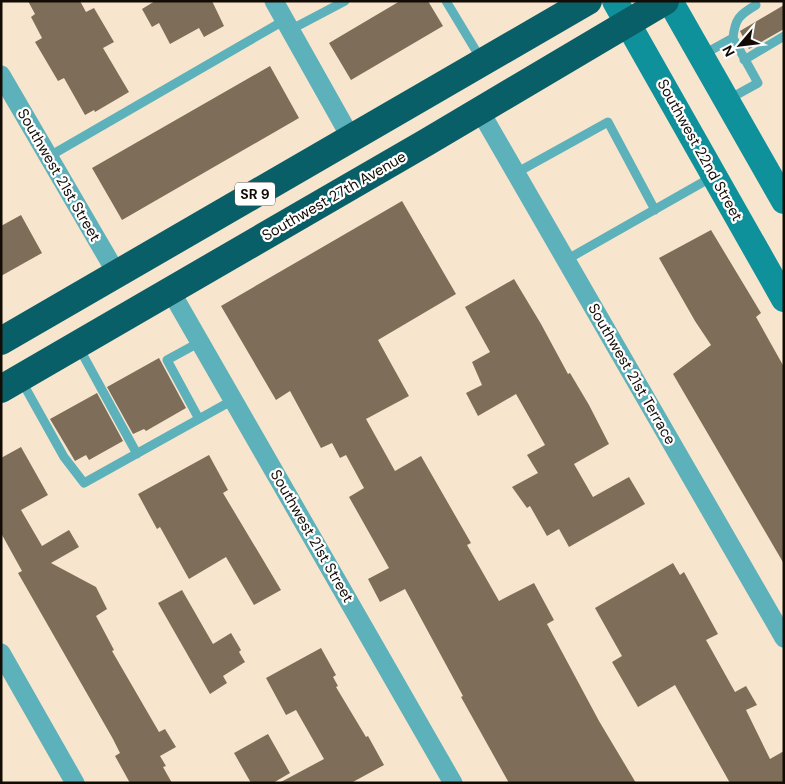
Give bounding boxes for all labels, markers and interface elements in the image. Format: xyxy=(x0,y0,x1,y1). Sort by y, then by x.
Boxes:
north arrow xyxy=(715,20,765,70)
text: N xyxy=(718,42,739,60)
street label: Southwest 22nd Street xyxy=(653,76,747,225)
street label: Southwest 21st Street xyxy=(13,105,105,245)
street label: Southwest 27th Avenue xyxy=(258,147,410,245)
road number: SR 9 xyxy=(235,182,275,205)
street label: Southwest 21st Terrace xyxy=(583,300,681,448)
street label: Southwest 21st Street xyxy=(266,466,358,606)

